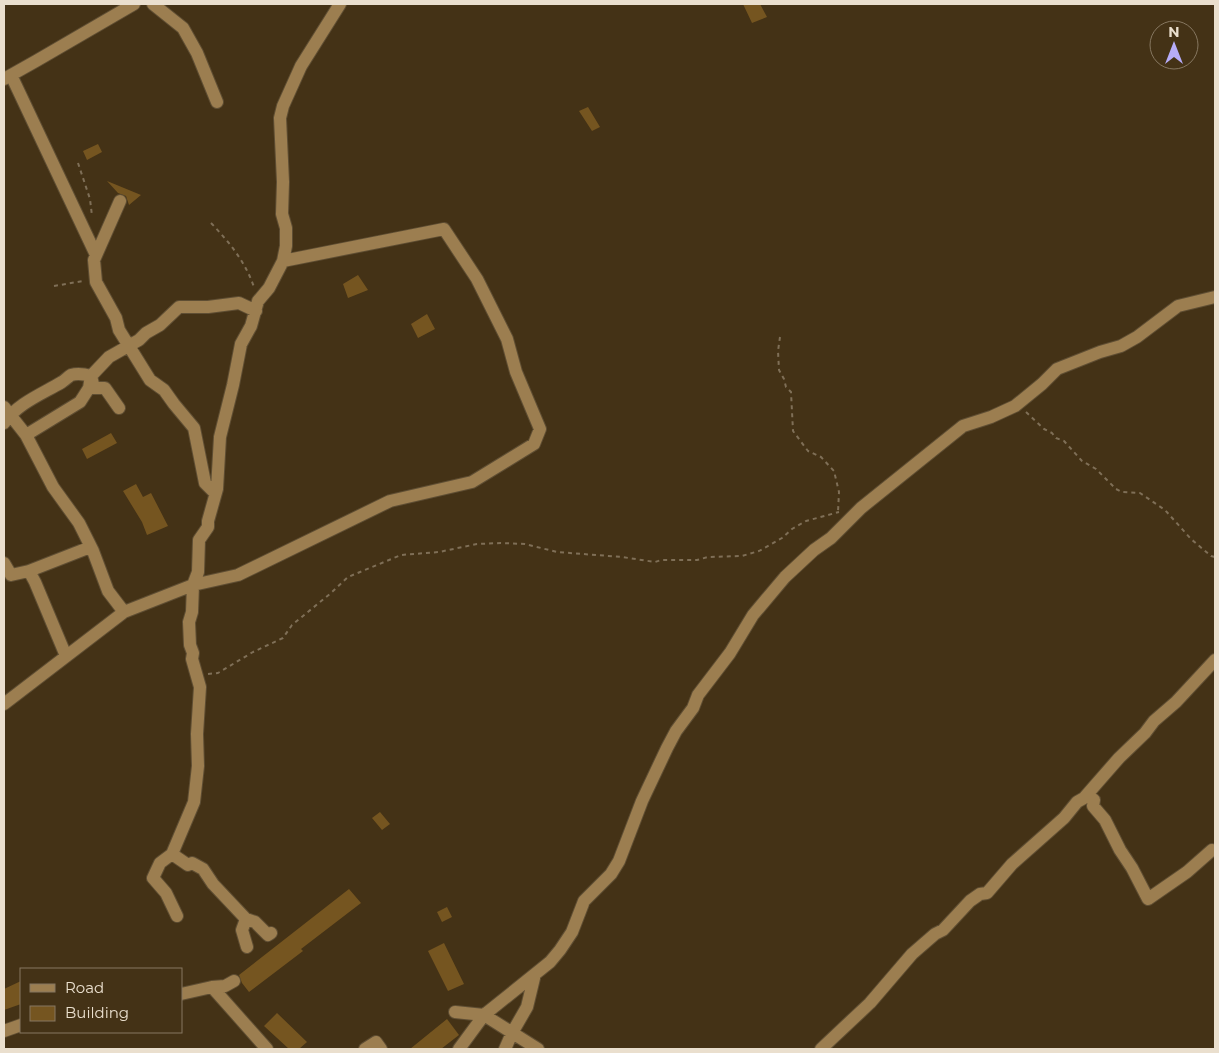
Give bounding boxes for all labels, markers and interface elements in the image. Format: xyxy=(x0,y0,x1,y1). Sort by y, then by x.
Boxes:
north arrow xyxy=(1149,20,1199,70)
text: N xyxy=(1168,23,1180,41)
legend xyxy=(20,968,182,1033)
text: Road xyxy=(65,978,104,997)
text: Building xyxy=(65,1003,129,1022)

